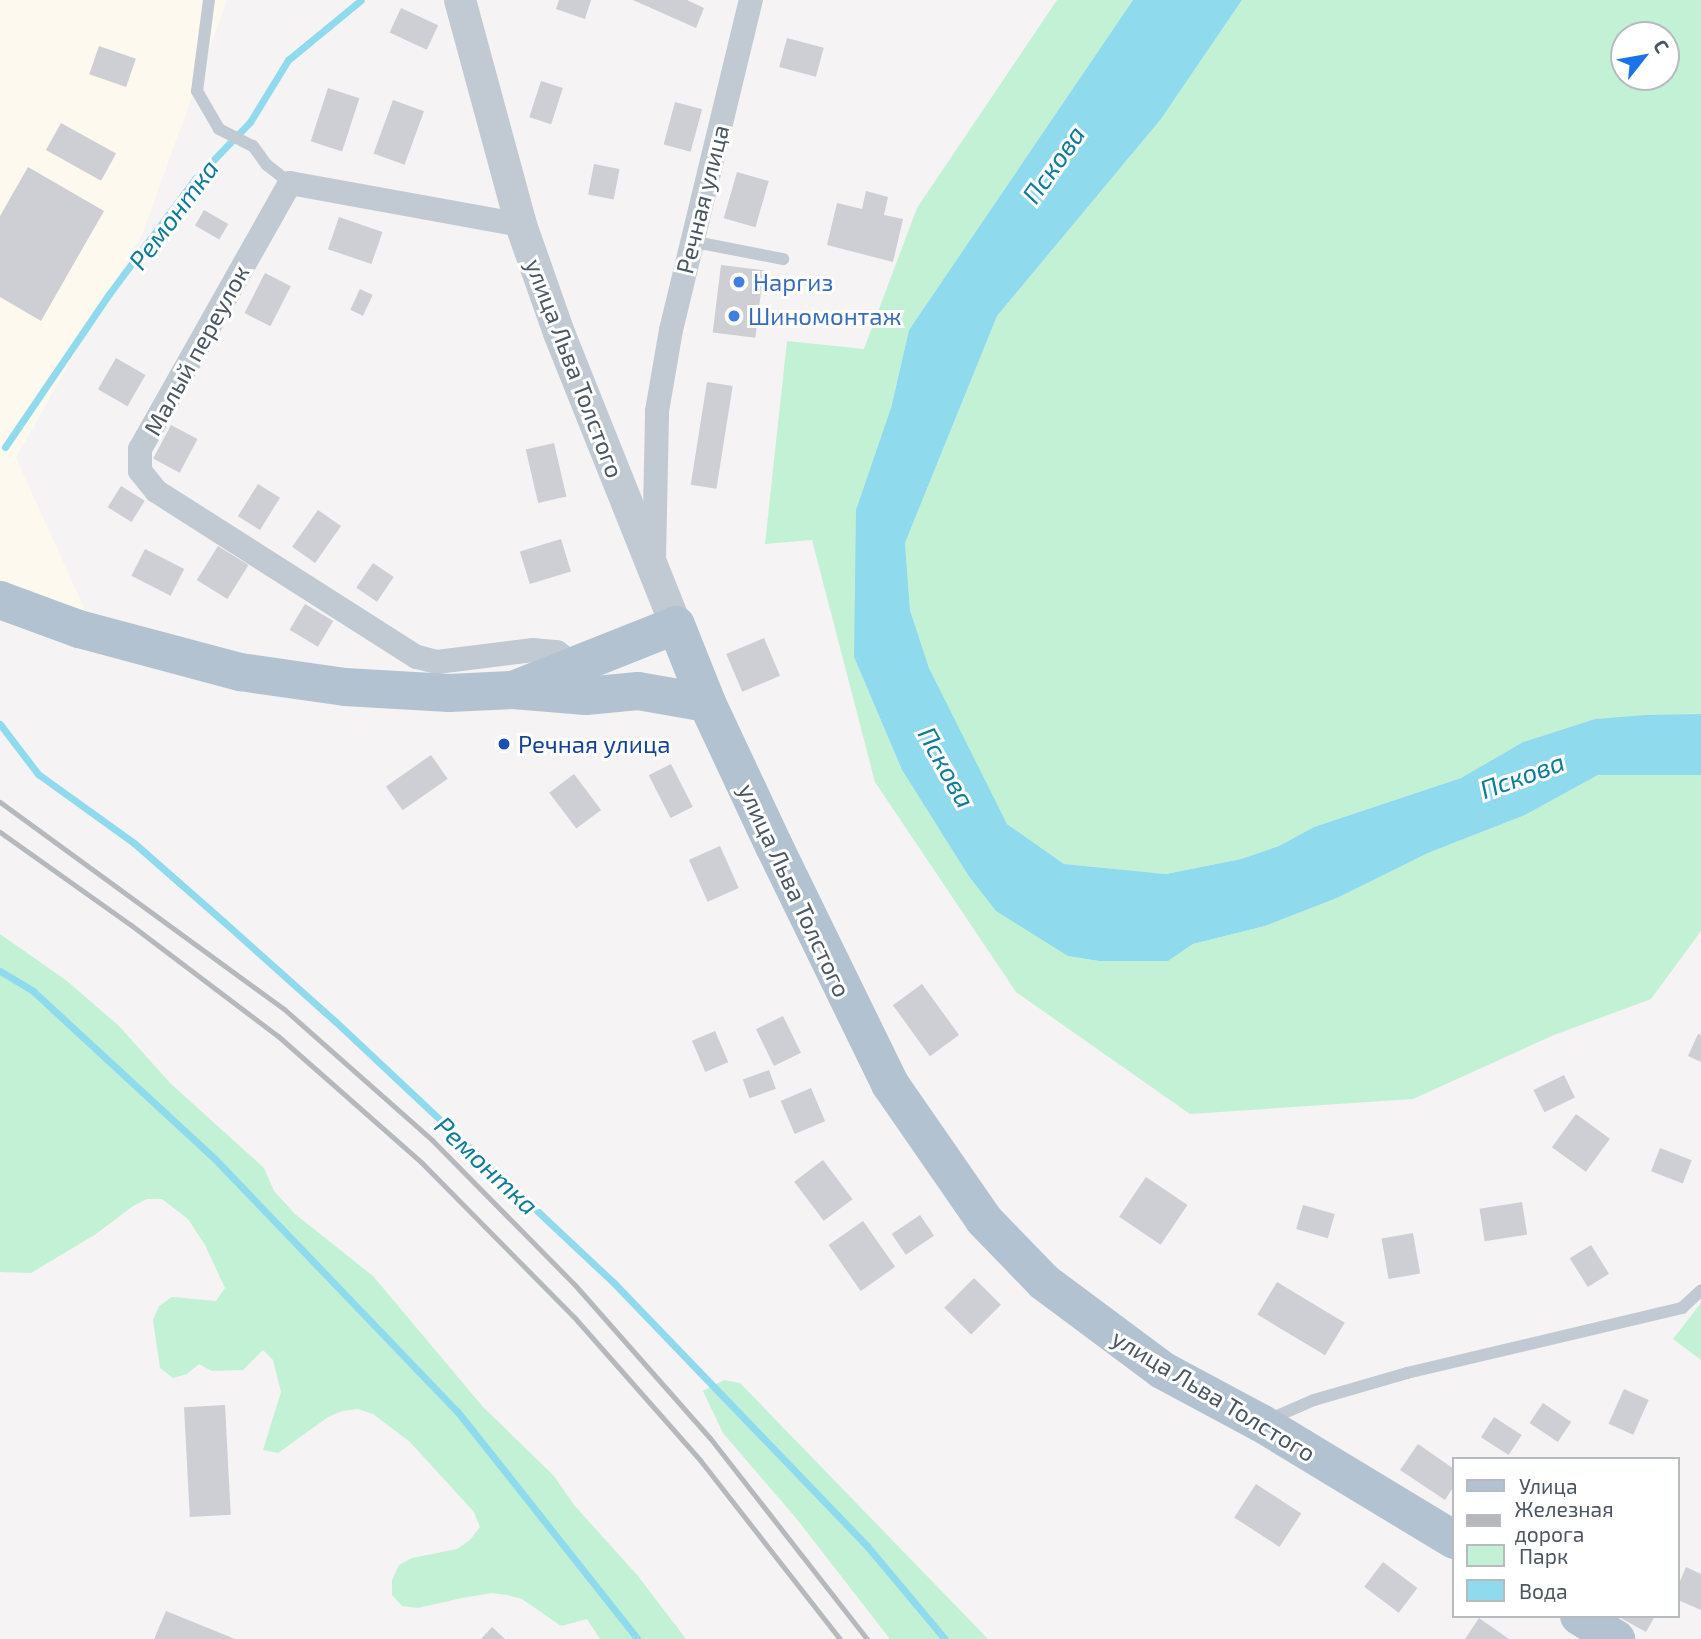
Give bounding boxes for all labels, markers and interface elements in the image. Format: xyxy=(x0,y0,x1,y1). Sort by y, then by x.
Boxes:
north arrow xyxy=(1610,21,1680,91)
text: С xyxy=(1649,35,1674,57)
water label: Пскова xyxy=(1015,119,1091,209)
street label: Речная улица xyxy=(670,122,734,276)
water label: Ремонтка xyxy=(121,153,225,275)
street label: улица Льва Толстого xyxy=(520,254,630,482)
street label: Малый переулок xyxy=(137,260,255,440)
place label: Наргиз xyxy=(753,268,833,296)
marker: Наргиз xyxy=(731,274,747,290)
place label: Шиномонтаж xyxy=(748,302,902,330)
marker: Шиномонтаж xyxy=(726,308,742,324)
water label: Пскова xyxy=(912,721,982,813)
place label: Речная улица xyxy=(518,730,670,758)
marker: Речная улица xyxy=(496,736,512,752)
water label: Пскова xyxy=(1475,745,1569,805)
street label: улица Льва Толстого xyxy=(733,779,857,1001)
water label: Ремонтка xyxy=(429,1109,545,1221)
street label: улица Льва Толстого xyxy=(1107,1323,1321,1467)
legend xyxy=(1452,1457,1680,1618)
text: Улица xyxy=(1519,1473,1578,1498)
text: Железная дорога xyxy=(1515,1496,1614,1546)
text: Парк xyxy=(1519,1543,1568,1568)
text: Вода xyxy=(1519,1578,1568,1603)

